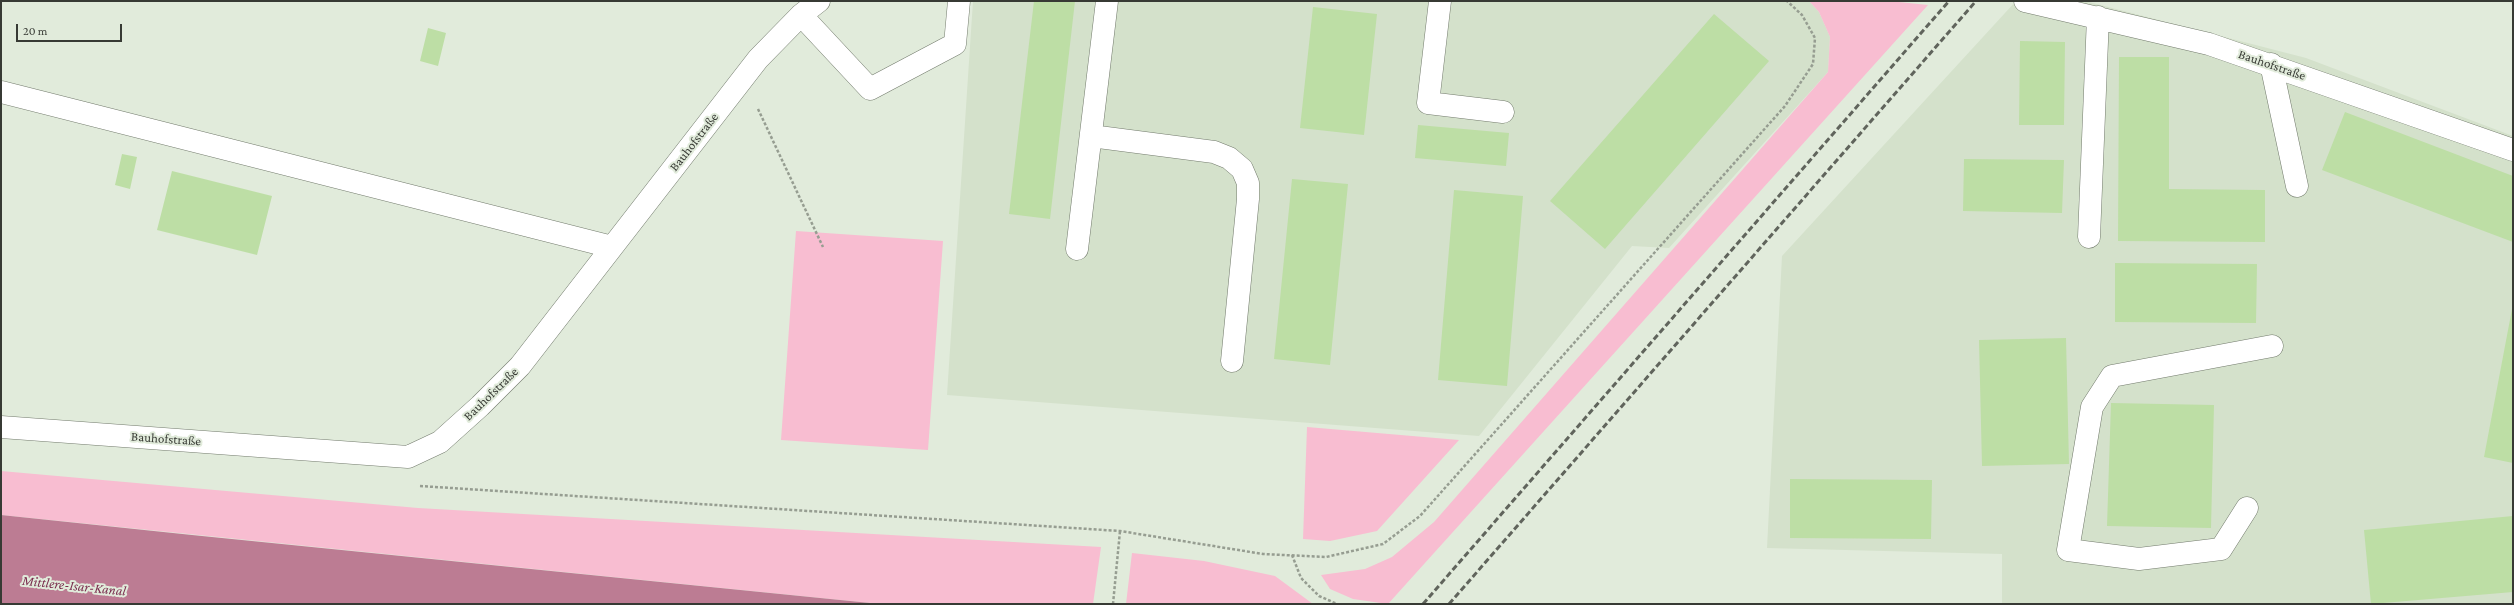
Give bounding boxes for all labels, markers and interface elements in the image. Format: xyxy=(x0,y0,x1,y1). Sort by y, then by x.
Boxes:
scale bar xyxy=(18,16,124,42)
text: 20 m xyxy=(23,24,47,38)
street label: Bauhofstraße xyxy=(2236,46,2308,84)
street label: Bauhofstraße xyxy=(666,110,722,174)
street label: Bauhofstraße xyxy=(460,364,522,424)
street label: Bauhofstraße xyxy=(131,429,201,449)
water label: Mittlere-Isar-Kanal xyxy=(21,572,127,600)

